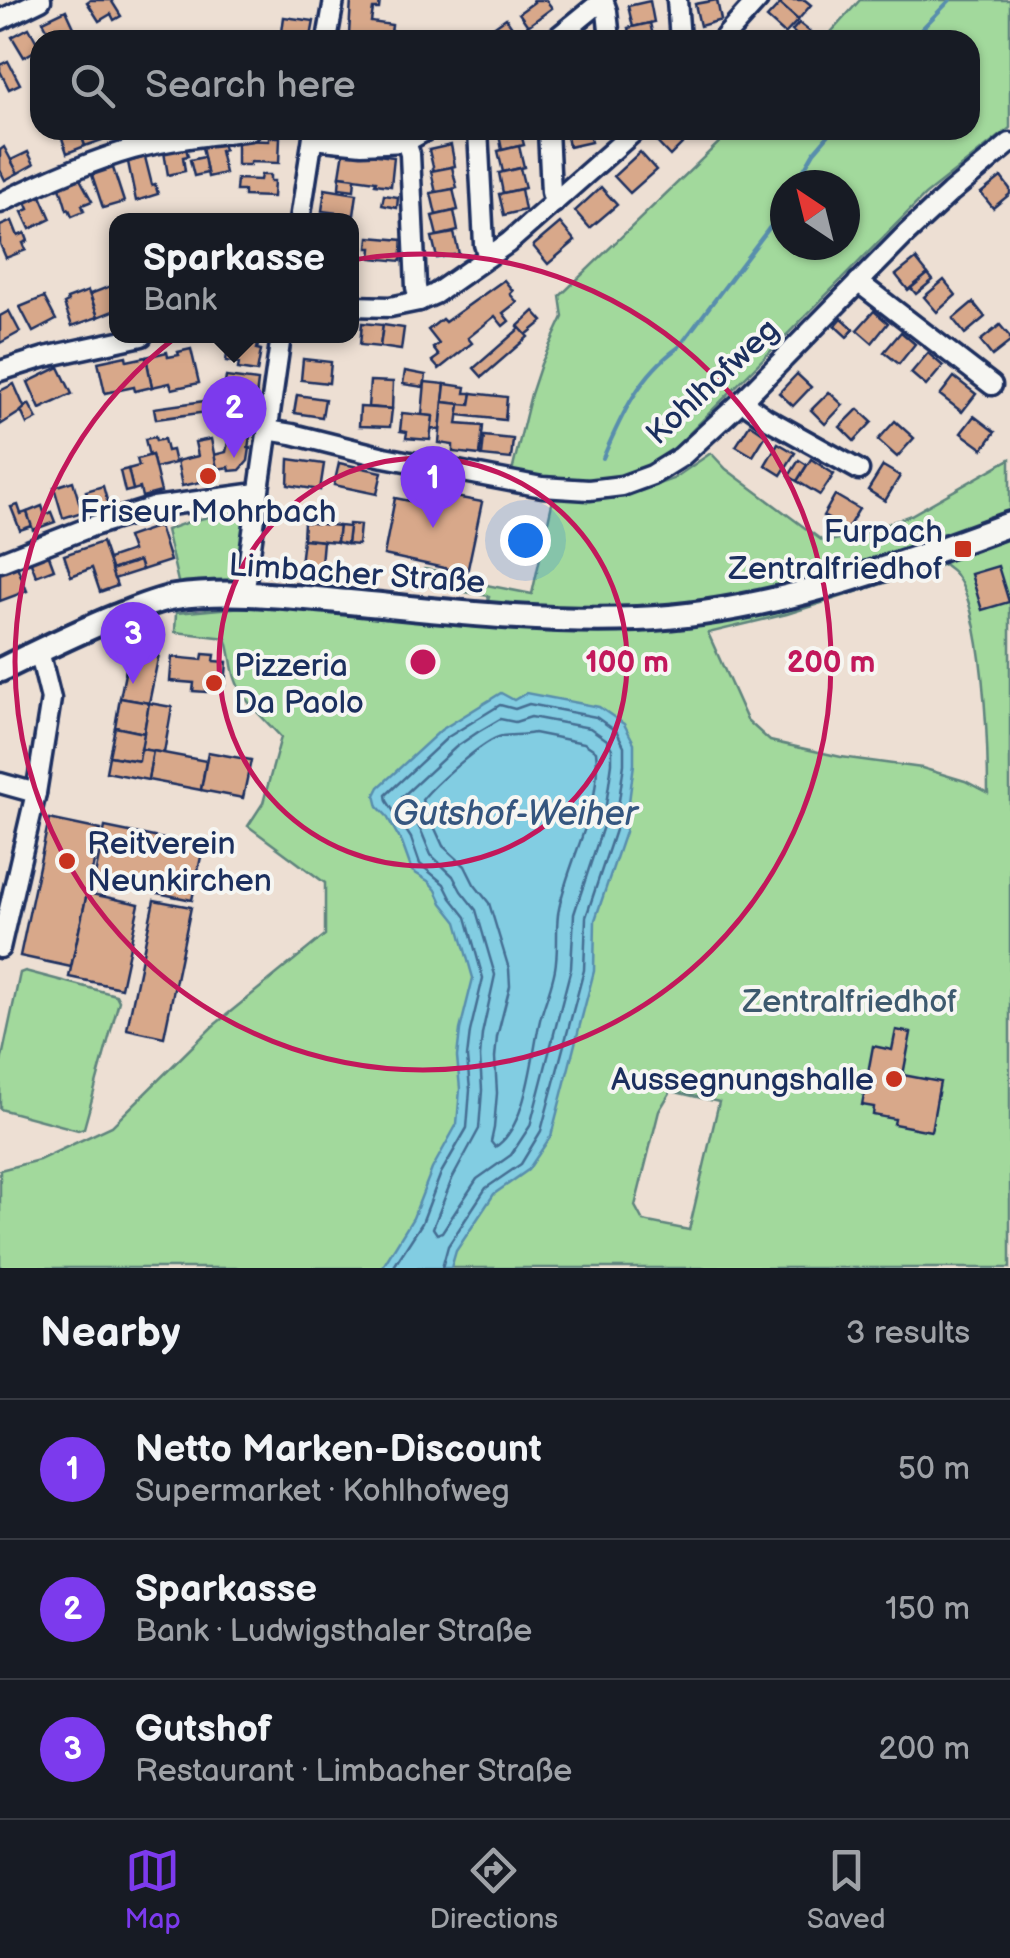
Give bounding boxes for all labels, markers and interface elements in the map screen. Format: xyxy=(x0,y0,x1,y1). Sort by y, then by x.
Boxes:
search box xyxy=(30,30,980,140)
icon: search xyxy=(65,58,120,113)
text: Search here xyxy=(145,63,356,108)
north arrow xyxy=(770,170,860,260)
popup xyxy=(109,213,359,343)
text: Sparkasse xyxy=(143,236,325,281)
text: Bank xyxy=(143,281,217,320)
street label: Kohlhofweg xyxy=(638,311,788,454)
pin: 2 xyxy=(202,376,266,458)
pin: 1 xyxy=(400,446,466,528)
marker: Friseur Mohrbach xyxy=(197,465,219,487)
place label: Friseur Mohrbach xyxy=(80,493,336,532)
place label: Furpach Zentralfriedhof xyxy=(728,513,943,589)
your location xyxy=(500,515,551,566)
marker: Furpach Zentralfriedhof xyxy=(952,538,974,560)
street label: Limbacher Straße xyxy=(227,546,486,603)
pin: 3 xyxy=(100,602,166,684)
centre of rings xyxy=(405,644,441,680)
text: 100 m xyxy=(585,645,669,681)
text: 200 m xyxy=(787,645,875,681)
place label: Pizzeria Da Paolo xyxy=(234,647,364,723)
marker: Pizzeria Da Paolo xyxy=(203,672,225,694)
water label: Gutshof-Weiher xyxy=(392,793,640,836)
place label: Reitverein Neunkirchen xyxy=(87,825,272,901)
marker: Reitverein Neunkirchen xyxy=(56,850,78,872)
park label: Zentralfriedhof xyxy=(742,983,957,1022)
place label: Aussegnungshalle xyxy=(611,1061,874,1100)
marker: Aussegnungshalle xyxy=(883,1068,905,1090)
text: Nearby xyxy=(40,1308,180,1359)
text: 3 results xyxy=(846,1314,970,1353)
text: Netto Marken-Discount xyxy=(135,1427,542,1472)
text: 1 xyxy=(66,1450,79,1489)
text: 50 m xyxy=(898,1450,970,1489)
text: Supermarket · Kohlhofweg xyxy=(135,1472,510,1511)
text: Sparkasse xyxy=(135,1567,317,1612)
text: 2 xyxy=(63,1590,82,1629)
text: 150 m xyxy=(885,1590,970,1629)
text: Bank · Ludwigsthaler Straße xyxy=(135,1612,532,1651)
text: Gutshof xyxy=(135,1707,272,1752)
text: 3 xyxy=(63,1730,82,1769)
text: 200 m xyxy=(878,1730,970,1769)
text: Restaurant · Limbacher Straße xyxy=(135,1752,572,1791)
tab: Map xyxy=(124,1843,181,1936)
tab: Directions xyxy=(429,1843,558,1936)
tab: Saved xyxy=(807,1843,886,1936)

